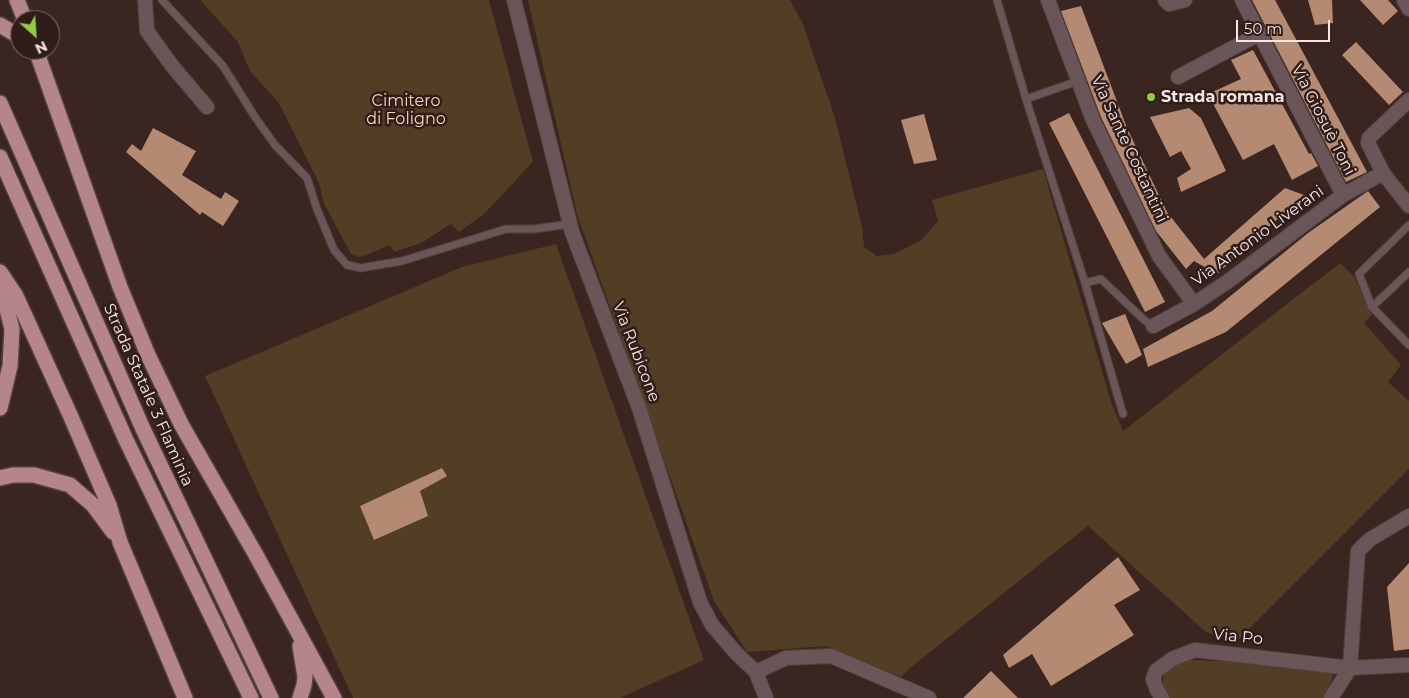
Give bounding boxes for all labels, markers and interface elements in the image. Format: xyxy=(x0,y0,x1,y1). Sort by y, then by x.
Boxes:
north arrow xyxy=(10,10,60,60)
scale bar xyxy=(1239,10,1333,42)
text: 50 m xyxy=(1244,19,1282,38)
text: N xyxy=(32,37,50,58)
street label: Via Giosuè Toni xyxy=(1287,62,1359,178)
street label: Via Sante Costantini xyxy=(1086,72,1172,226)
place label: Strada romana xyxy=(1161,87,1285,107)
park label: Cimitero di Foligno xyxy=(366,91,446,129)
marker: Strada romana xyxy=(1145,91,1157,103)
street label: Via Antonio Liverani xyxy=(1188,182,1328,290)
street label: Via Rubicone xyxy=(608,299,664,405)
street label: Strada Statale 3 Flaminia xyxy=(99,301,197,489)
street label: Via Po xyxy=(1212,625,1264,649)

